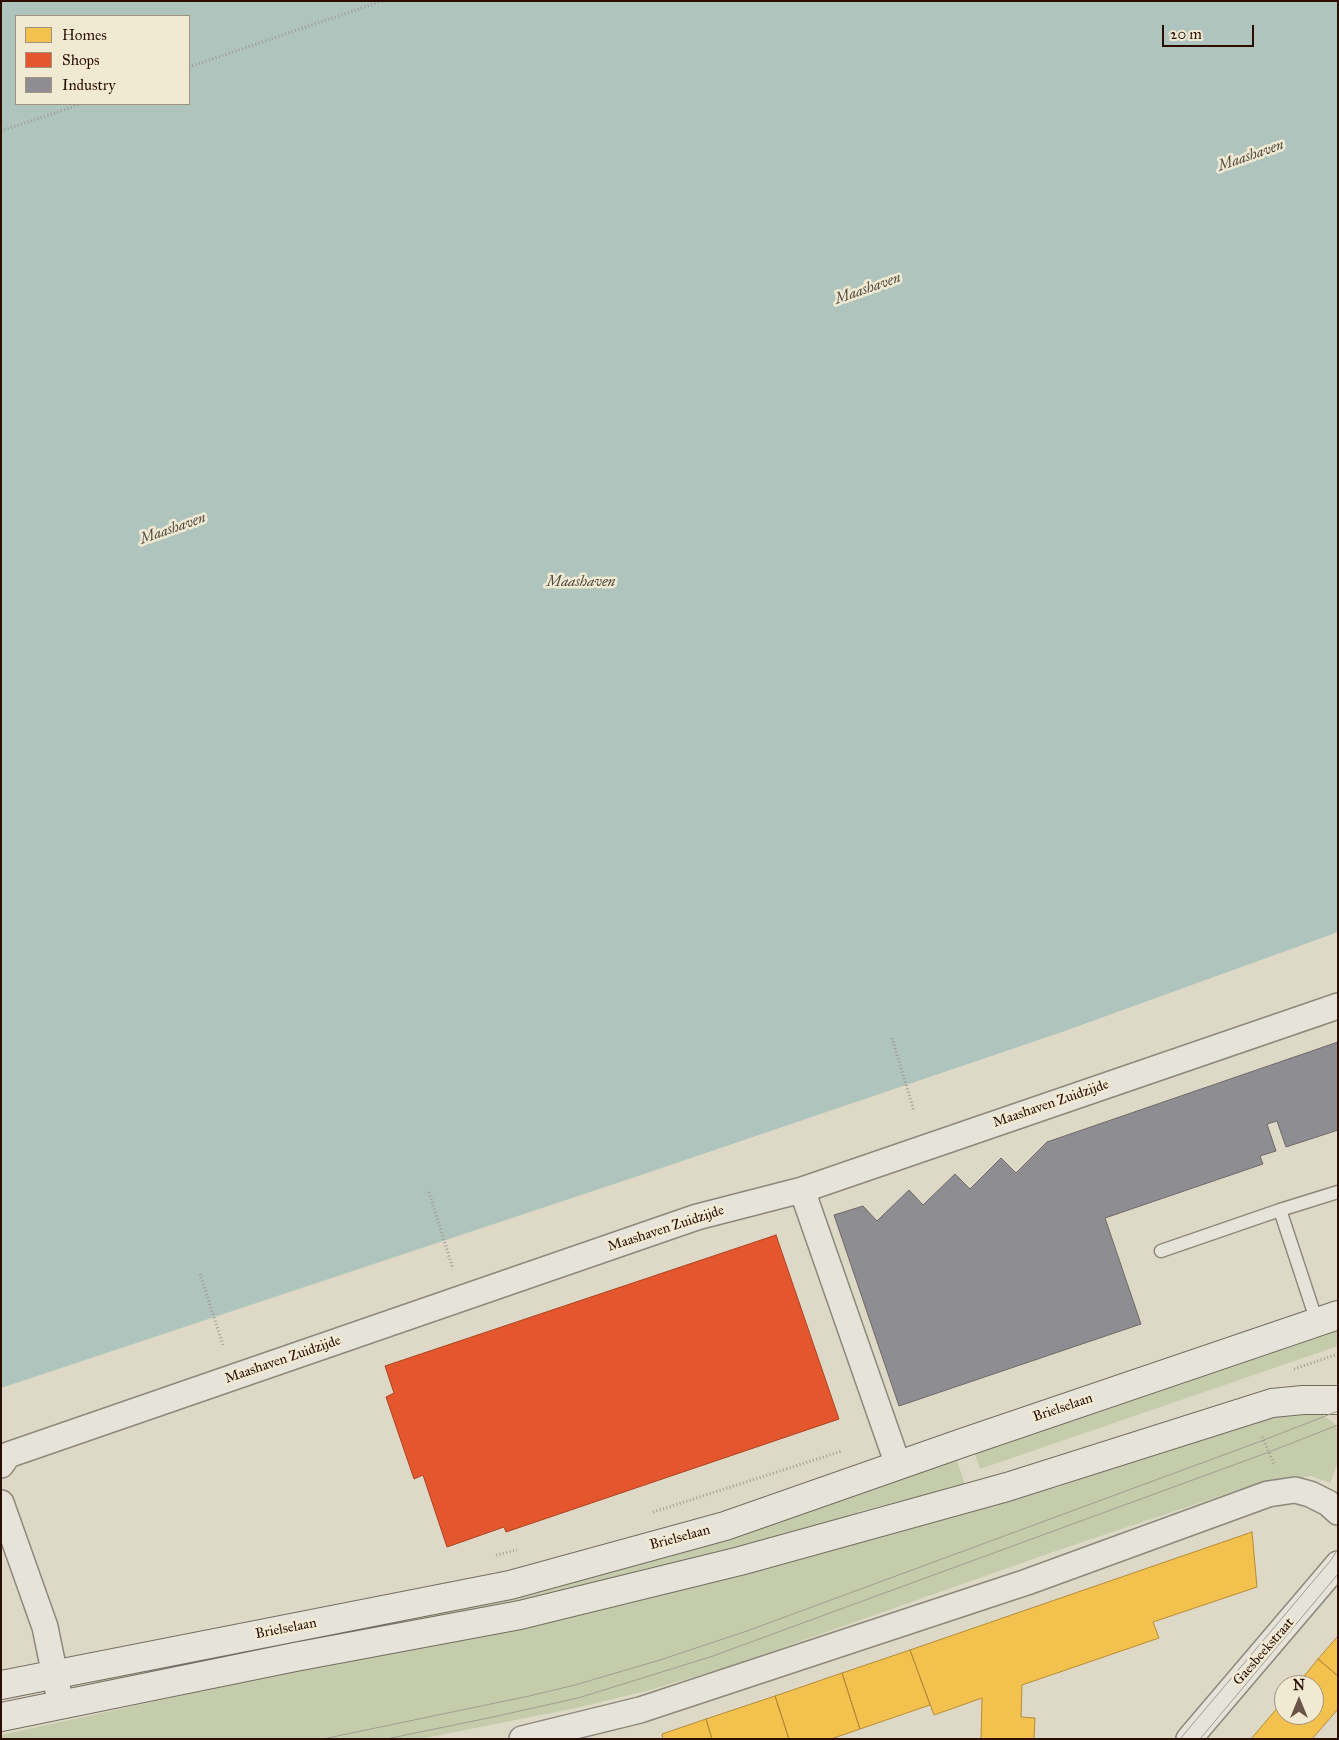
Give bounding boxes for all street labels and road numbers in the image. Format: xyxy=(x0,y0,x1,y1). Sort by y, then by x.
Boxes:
street label: Maashaven Zuidzijde xyxy=(991,1076,1111,1132)
street label: Maashaven Zuidzijde xyxy=(606,1202,726,1256)
street label: Maashaven Zuidzijde xyxy=(223,1332,343,1388)
street label: Brielselaan xyxy=(1031,1390,1095,1426)
street label: Brielselaan xyxy=(648,1522,712,1554)
street label: Brielselaan xyxy=(254,1615,318,1643)
street label: Gaesbeekstraat xyxy=(1230,1615,1298,1689)

